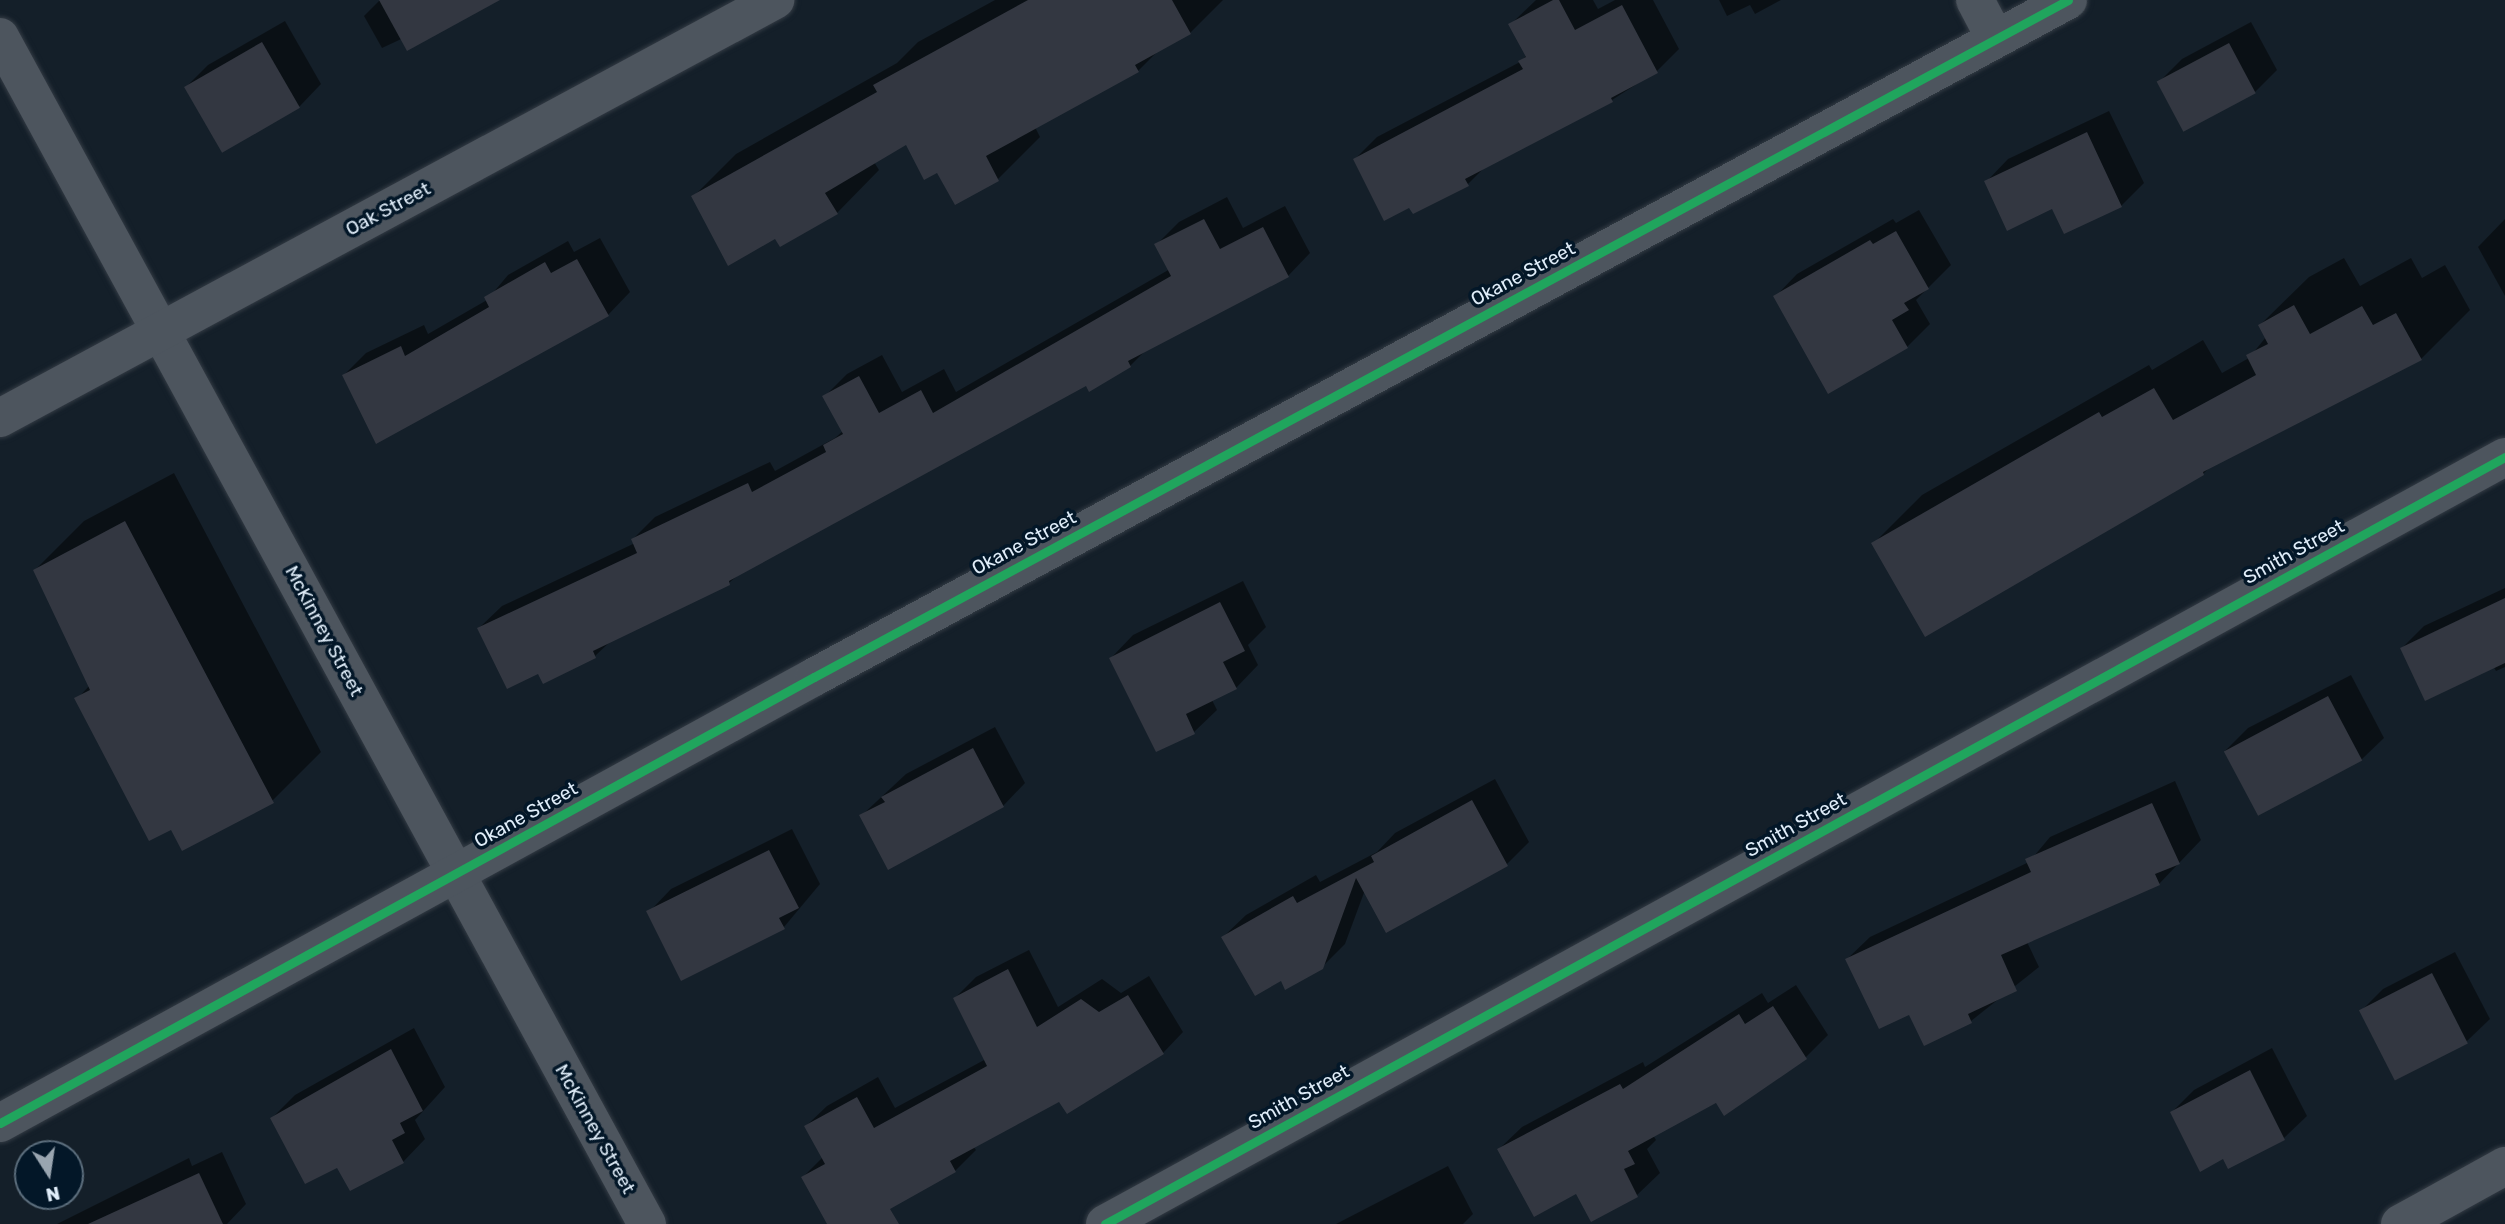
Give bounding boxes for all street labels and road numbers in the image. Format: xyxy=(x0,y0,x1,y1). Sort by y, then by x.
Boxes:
street label: Oak Street xyxy=(342,177,434,241)
street label: Okane Street xyxy=(1467,237,1579,311)
street label: Okane Street xyxy=(968,506,1080,580)
street label: Smith Street xyxy=(2240,515,2348,589)
street label: McKinney Street xyxy=(280,562,368,700)
street label: Okane Street xyxy=(470,777,582,853)
street label: Smith Street xyxy=(1742,788,1850,862)
street label: McKinney Street xyxy=(550,1060,640,1198)
street label: Smith Street xyxy=(1245,1060,1353,1134)

